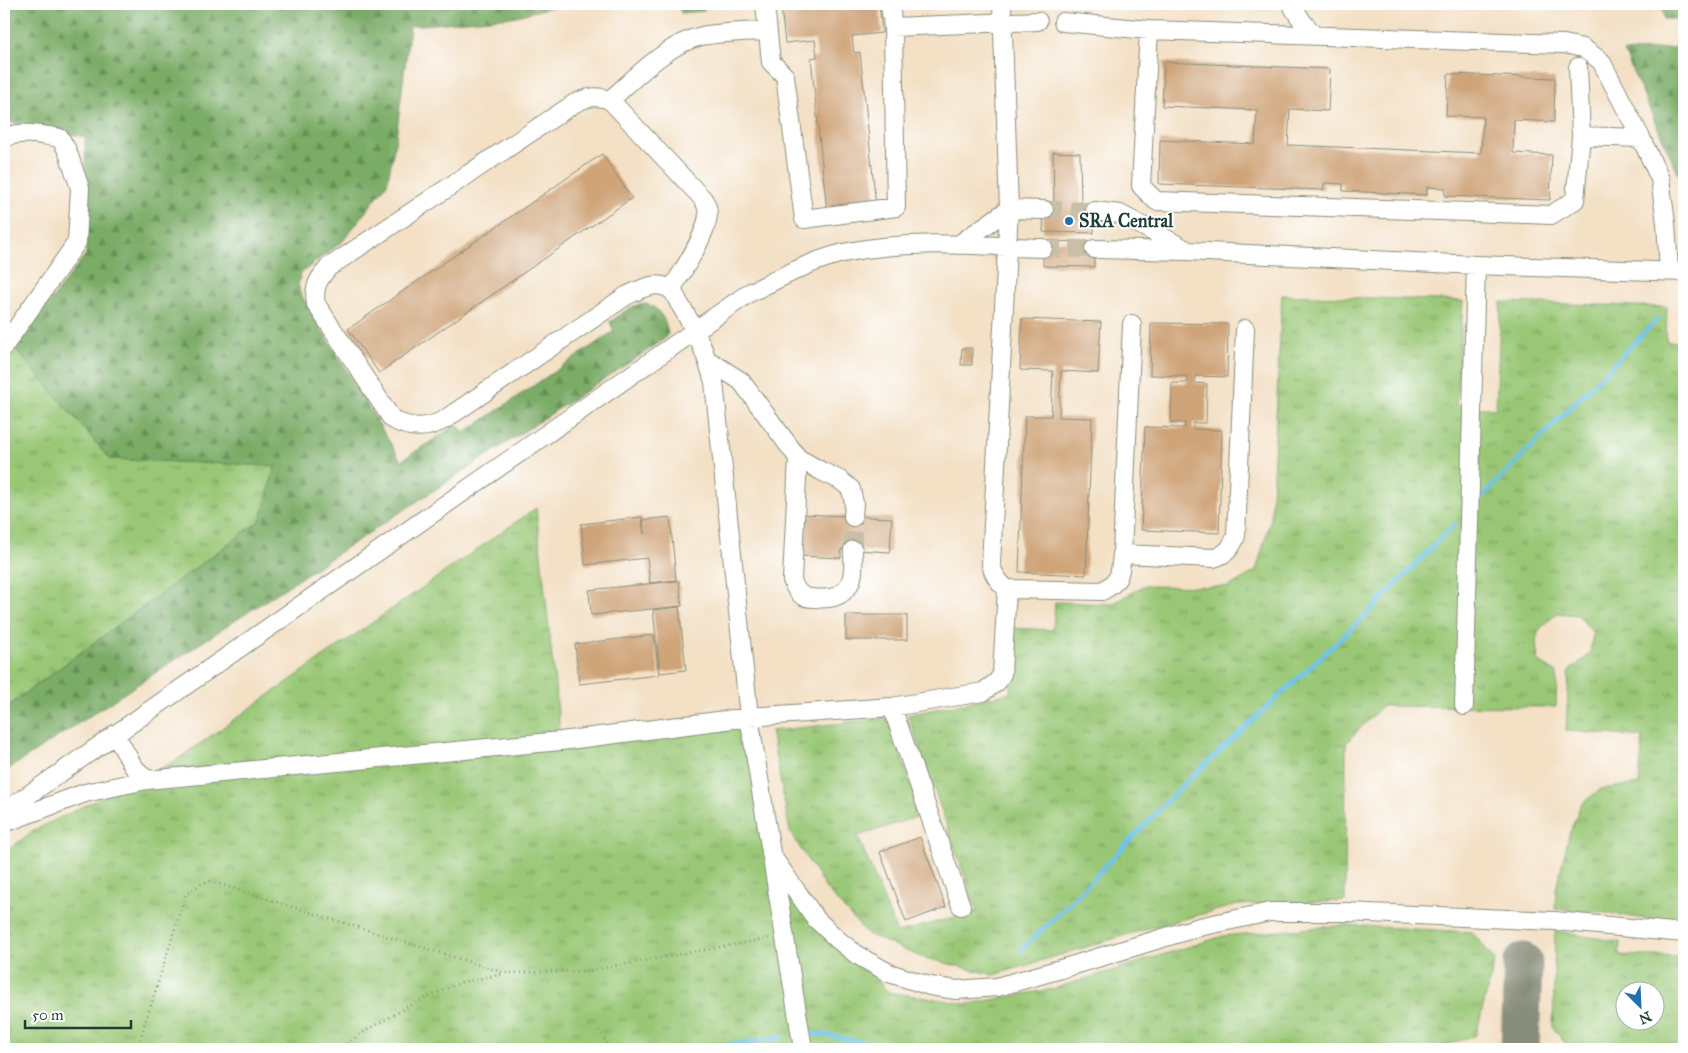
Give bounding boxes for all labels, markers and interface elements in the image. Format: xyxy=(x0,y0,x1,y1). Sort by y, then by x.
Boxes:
place label: SRA Central xyxy=(1079,210,1174,232)
marker: SRA Central xyxy=(1063,215,1075,227)
north arrow xyxy=(1616,980,1666,1030)
scale bar xyxy=(25,998,131,1030)
text: 50 m xyxy=(32,1006,64,1024)
text: N xyxy=(1636,1007,1654,1028)

